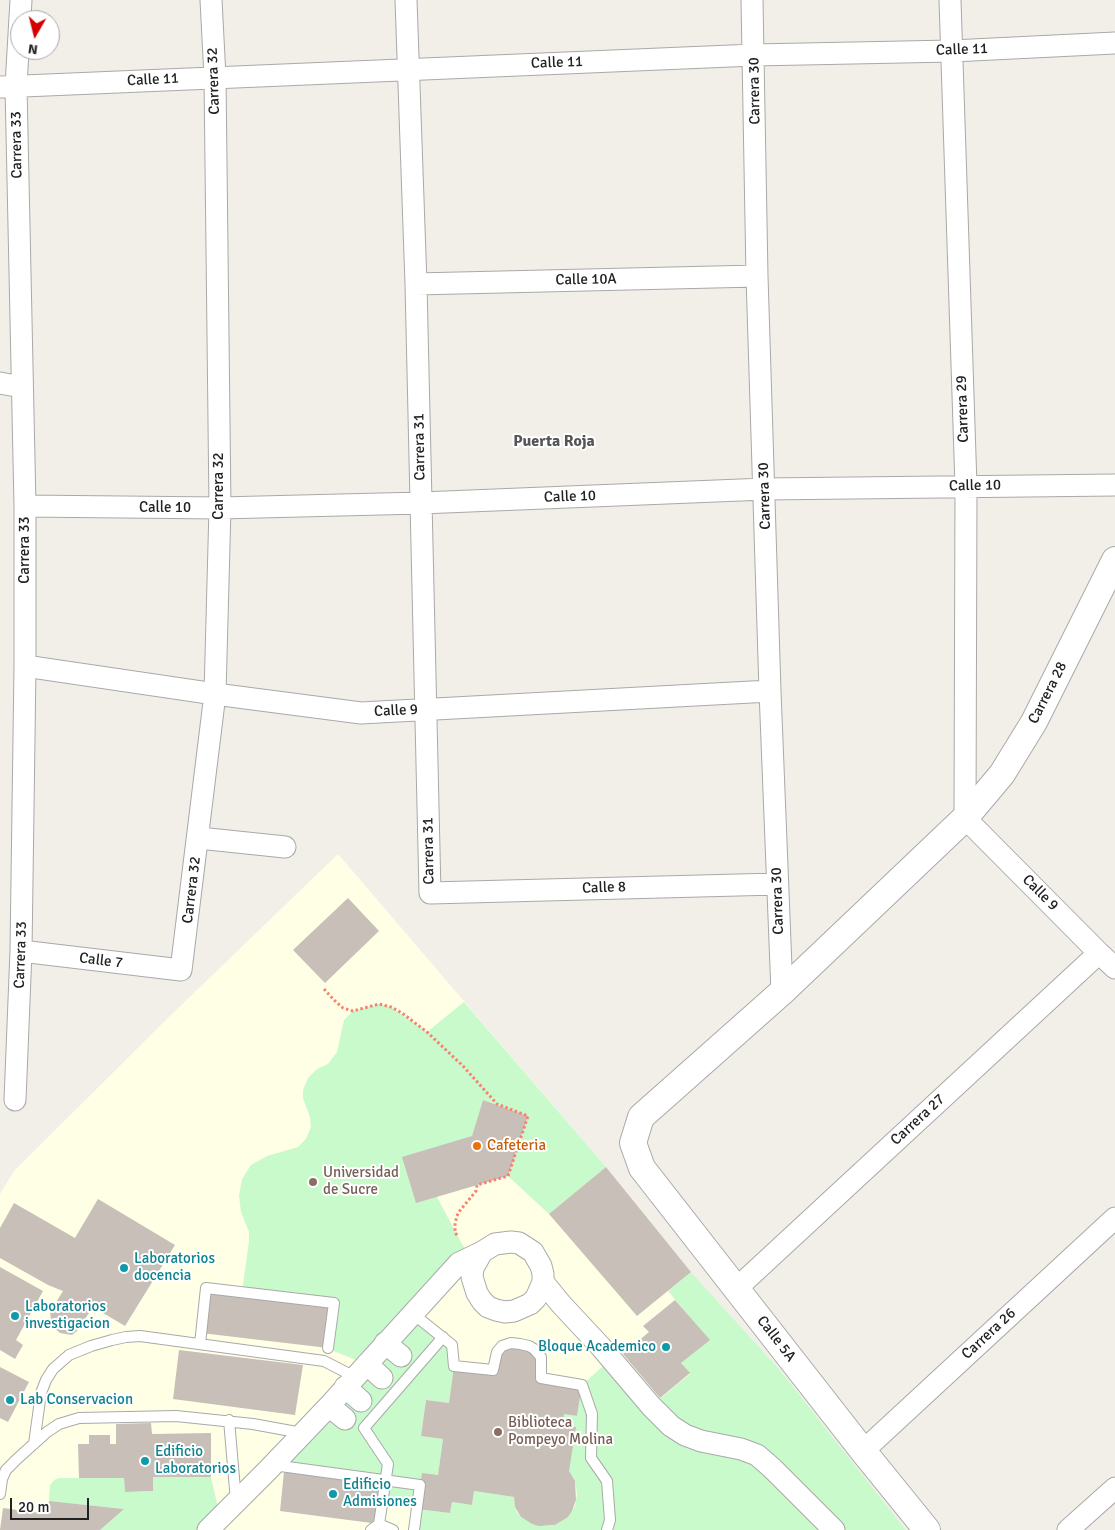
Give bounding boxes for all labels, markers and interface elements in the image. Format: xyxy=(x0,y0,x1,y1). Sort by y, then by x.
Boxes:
north arrow xyxy=(10,10,60,60)
text: N xyxy=(27,40,39,58)
street label: Calle 11 xyxy=(936,40,988,60)
street label: Carrera 32 xyxy=(204,47,224,115)
street label: Calle 11 xyxy=(531,53,583,73)
street label: Carrera 30 xyxy=(745,57,765,125)
street label: Calle 11 xyxy=(127,70,179,90)
street label: Carrera 33 xyxy=(7,111,27,179)
street label: Calle 10A xyxy=(555,270,617,290)
street label: Carrera 29 xyxy=(953,375,973,443)
street label: Carrera 31 xyxy=(410,413,430,481)
district label: Puerta Roja xyxy=(513,432,595,452)
street label: Carrera 32 xyxy=(210,452,228,520)
street label: Carrera 30 xyxy=(755,462,775,530)
street label: Calle 10 xyxy=(949,477,1001,495)
street label: Calle 10 xyxy=(544,487,596,507)
street label: Calle 10 xyxy=(139,499,191,517)
street label: Carrera 33 xyxy=(16,516,34,584)
street label: Carrera 28 xyxy=(1025,659,1071,727)
street label: Calle 9 xyxy=(374,701,418,721)
street label: Carrera 31 xyxy=(419,817,439,885)
street label: Carrera 32 xyxy=(179,855,205,925)
street label: Carrera 30 xyxy=(768,867,788,935)
street label: Calle 9 xyxy=(1018,871,1062,915)
street label: Calle 8 xyxy=(582,878,626,898)
street label: Carrera 33 xyxy=(11,921,31,989)
street label: Calle 7 xyxy=(78,949,124,973)
street label: Carrera 27 xyxy=(887,1090,949,1150)
place label: Cafeteria xyxy=(487,1137,546,1155)
marker: Cafeteria xyxy=(471,1140,483,1152)
place label: Universidad de Sucre xyxy=(323,1164,399,1199)
marker: Universidad de Sucre xyxy=(307,1176,319,1188)
place label: Laboratorios docencia xyxy=(134,1250,215,1285)
marker: Laboratorios docencia xyxy=(118,1262,130,1274)
place label: Laboratorios investigacion xyxy=(25,1298,110,1333)
street label: Carrera 26 xyxy=(958,1304,1020,1364)
marker: Laboratorios investigacion xyxy=(9,1310,21,1322)
street label: Calle 5A xyxy=(753,1313,799,1365)
place label: Bloque Academico xyxy=(538,1338,656,1356)
marker: Bloque Academico xyxy=(660,1341,672,1353)
place label: Lab Conservacion xyxy=(20,1391,133,1409)
marker: Lab Conservacion xyxy=(4,1394,16,1406)
place label: Biblioteca Pompeyo Molina xyxy=(508,1414,613,1449)
marker: Biblioteca Pompeyo Molina xyxy=(492,1426,504,1438)
place label: Edificio Laboratorios xyxy=(155,1443,236,1478)
marker: Edificio Laboratorios xyxy=(139,1455,151,1467)
place label: Edificio Admisiones xyxy=(343,1476,417,1511)
scale bar xyxy=(12,1488,91,1520)
marker: Edificio Admisiones xyxy=(327,1488,339,1500)
text: 20 m xyxy=(18,1498,49,1516)

